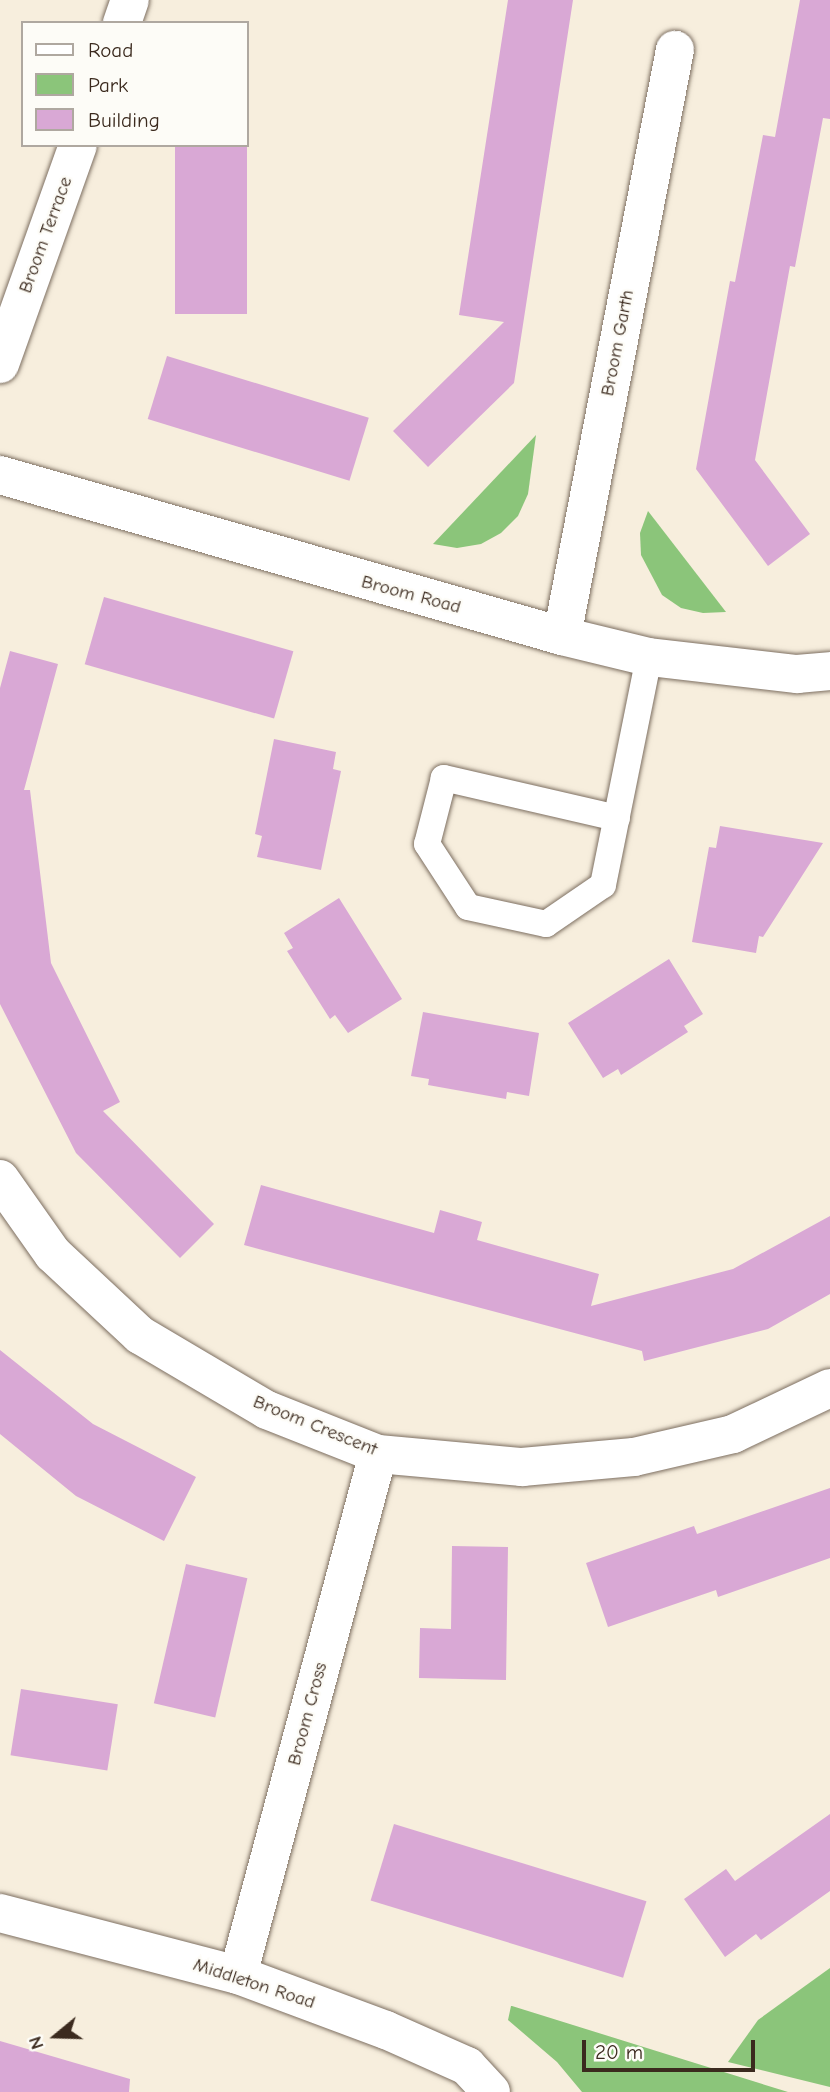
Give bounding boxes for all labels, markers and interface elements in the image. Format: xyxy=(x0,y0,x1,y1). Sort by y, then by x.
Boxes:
legend xyxy=(21,21,248,147)
text: Road xyxy=(88,38,133,62)
text: Park xyxy=(88,73,128,97)
text: Building xyxy=(88,108,160,132)
street label: Broom Terrace xyxy=(14,174,78,296)
street label: Broom Garth xyxy=(597,288,639,398)
street label: Broom Road xyxy=(359,571,463,619)
street label: Broom Crescent xyxy=(250,1391,380,1461)
street label: Broom Cross xyxy=(283,1660,333,1768)
street label: Middleton Road xyxy=(190,1954,318,2014)
north arrow xyxy=(21,2001,91,2071)
scale bar xyxy=(585,2025,758,2070)
text: N xyxy=(24,2033,49,2052)
text: 20 m xyxy=(595,2040,643,2064)

